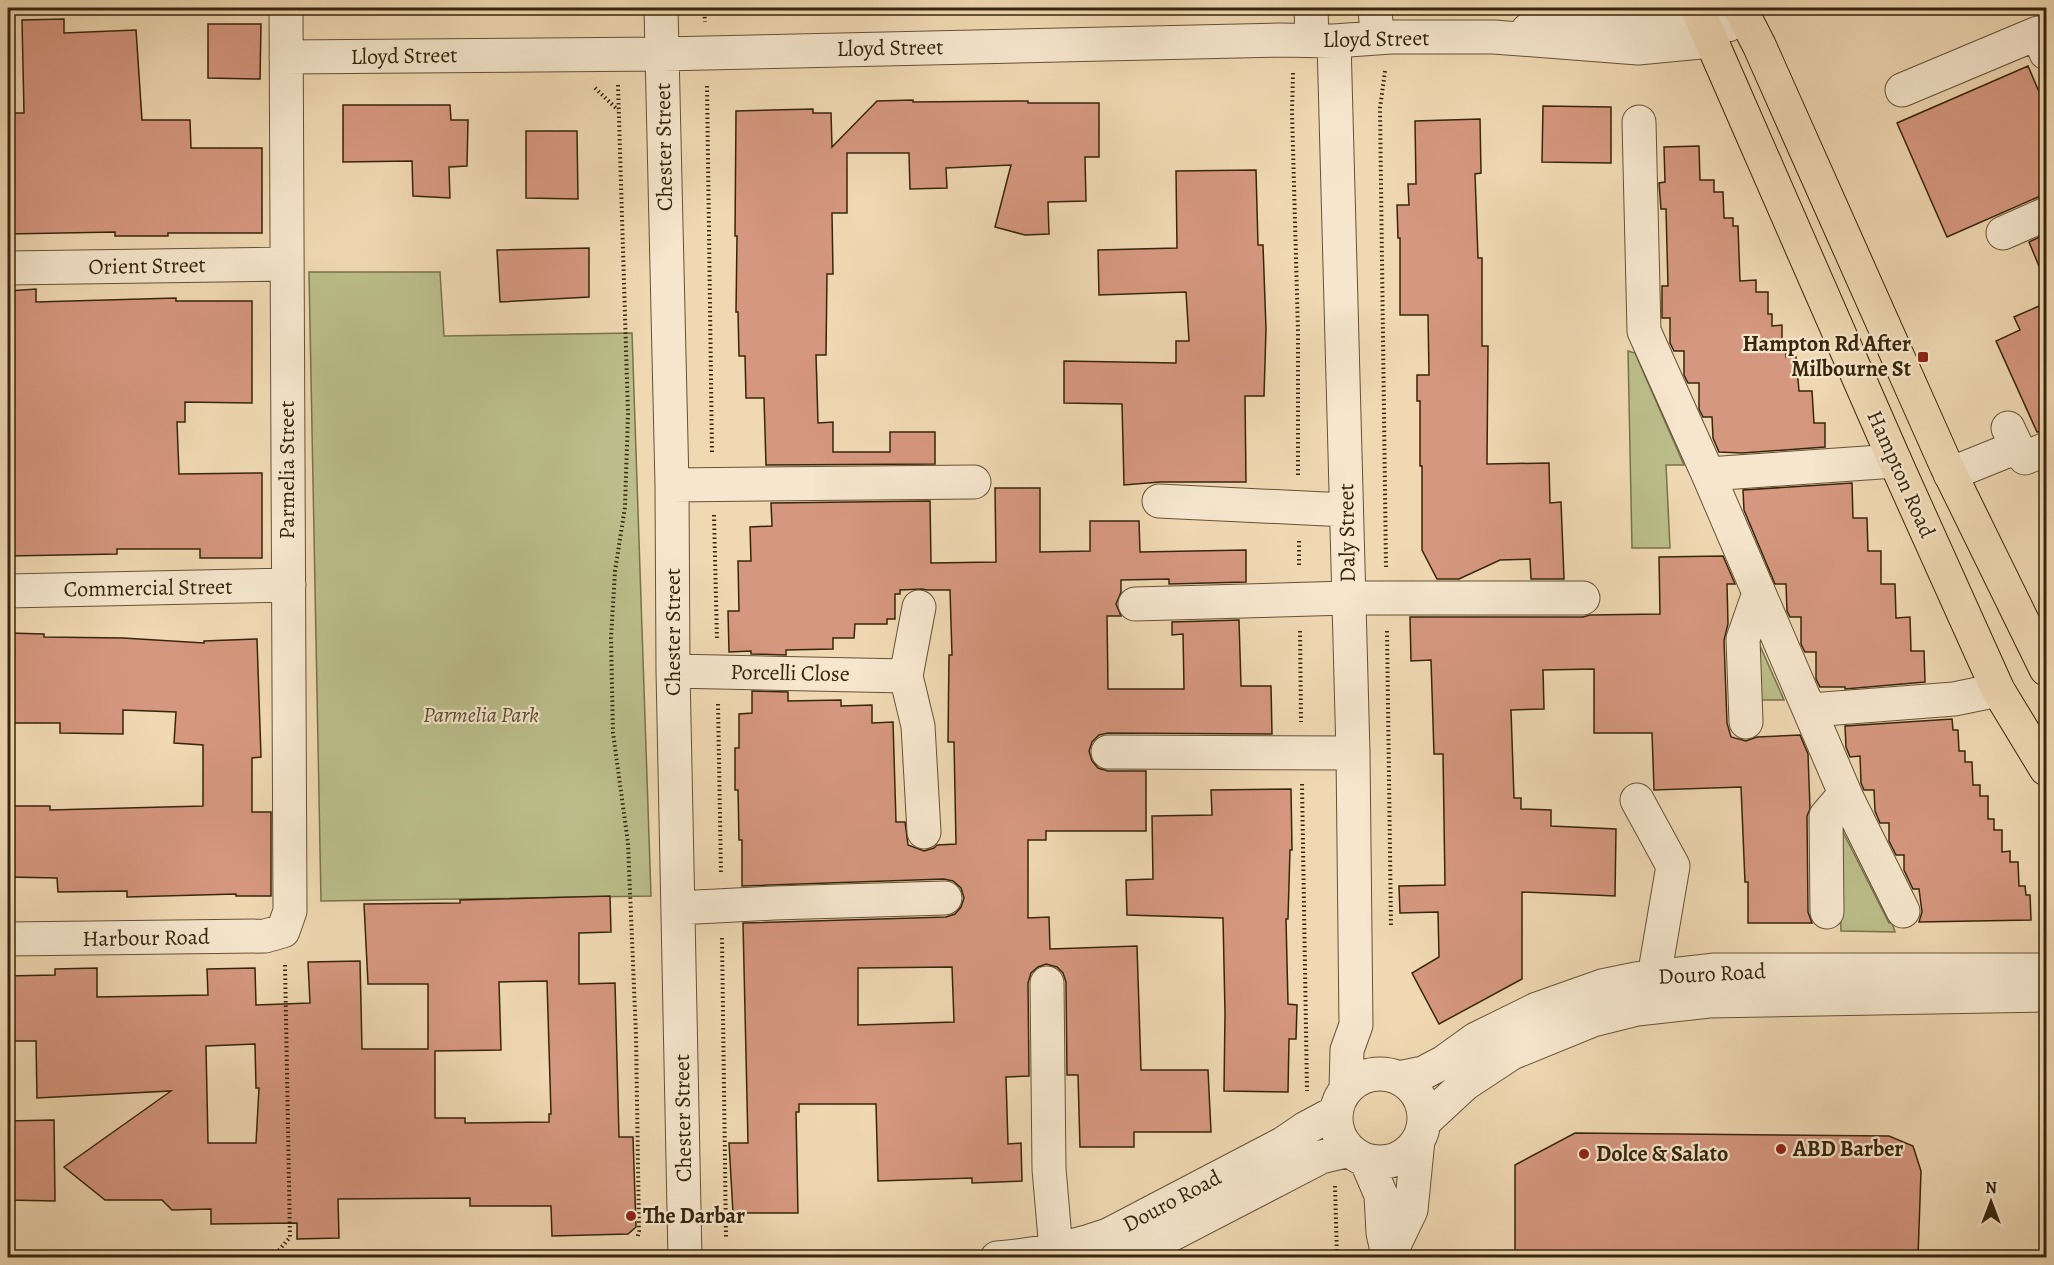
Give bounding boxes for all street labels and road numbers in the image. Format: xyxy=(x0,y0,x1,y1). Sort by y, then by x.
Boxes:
street label: Lloyd Street xyxy=(1322,23,1430,55)
street label: Lloyd Street xyxy=(836,32,944,64)
street label: Lloyd Street xyxy=(350,40,458,72)
street label: Chester Street xyxy=(648,83,680,211)
street label: Orient Street xyxy=(88,250,206,282)
street label: Parmelia Street xyxy=(272,401,302,539)
street label: Hampton Road xyxy=(1859,405,1943,543)
street label: Daly Street xyxy=(1331,483,1363,583)
street label: Chester Street xyxy=(658,568,688,696)
street label: Commercial Street xyxy=(63,572,233,604)
street label: Porcelli Close xyxy=(730,657,850,689)
street label: Harbour Road xyxy=(82,922,210,954)
street label: Douro Road xyxy=(1657,956,1767,992)
street label: Chester Street xyxy=(667,1054,699,1182)
street label: Douro Road xyxy=(1117,1162,1227,1240)

